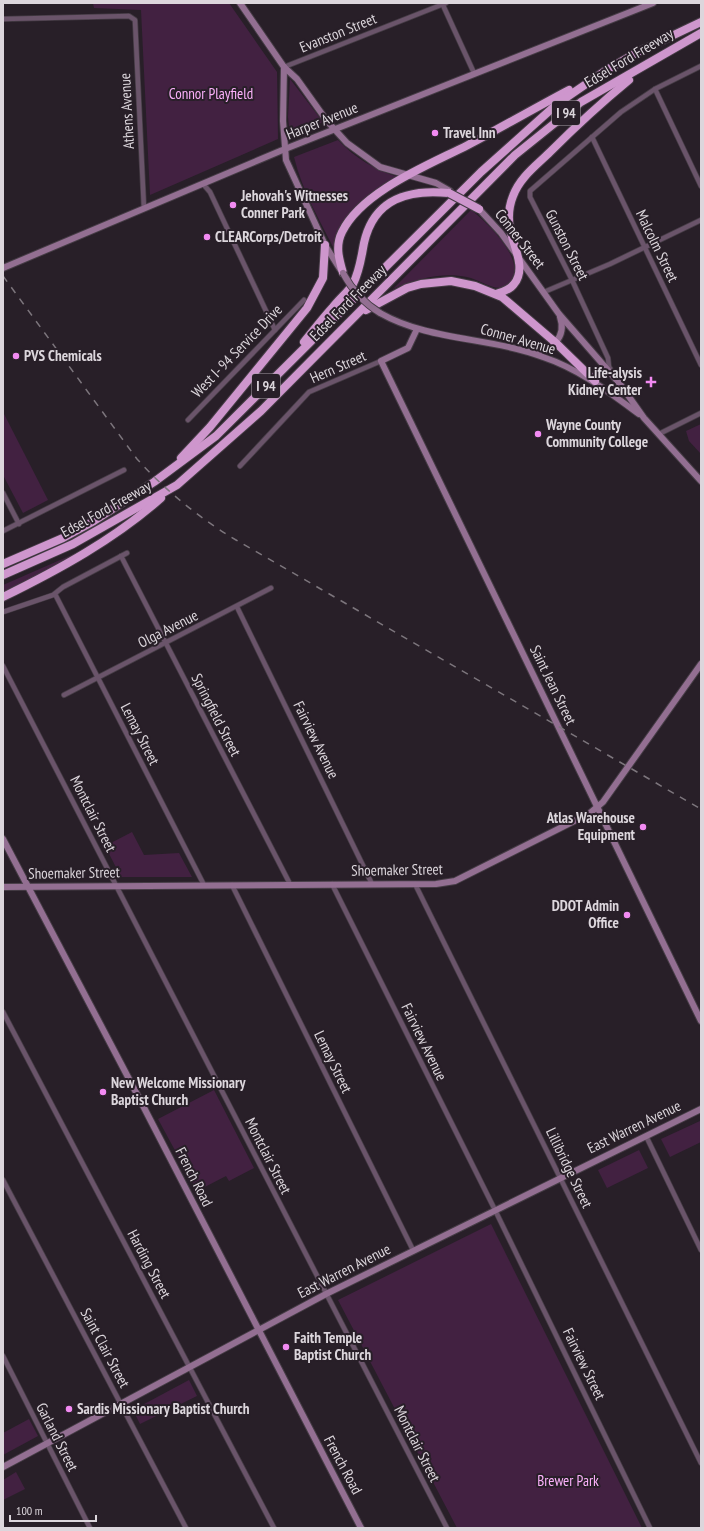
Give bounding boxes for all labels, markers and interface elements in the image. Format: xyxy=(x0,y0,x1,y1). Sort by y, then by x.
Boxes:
street label: Evanston Street xyxy=(297,9,379,57)
street label: Edsel Ford Freeway xyxy=(581,23,677,92)
street label: Athens Avenue xyxy=(115,72,138,150)
park label: Connor Playfield xyxy=(169,84,253,103)
street label: Harper Avenue xyxy=(283,98,360,144)
road number: I 94 xyxy=(552,101,580,125)
place label: Travel Inn xyxy=(443,123,496,142)
marker: Travel Inn xyxy=(430,128,440,138)
place label: Jehovah's Witnesses Conner Park xyxy=(240,186,348,222)
marker: Jehovah's Witnesses Conner Park xyxy=(228,200,238,210)
street label: Conner Street xyxy=(491,205,550,272)
street label: Gunston Street xyxy=(542,206,593,283)
street label: Malcolm Street xyxy=(632,207,683,285)
place label: CLEARCorps/Detroit xyxy=(215,227,322,246)
marker: CLEARCorps/Detroit xyxy=(202,232,212,242)
street label: Edsel Ford Freeway xyxy=(305,260,390,345)
street label: West I- 94 Service Drive xyxy=(187,300,286,401)
street label: Conner Avenue xyxy=(478,319,558,358)
place label: PVS Chemicals xyxy=(24,346,102,365)
street label: Hern Street xyxy=(307,346,369,387)
marker: PVS Chemicals xyxy=(11,351,21,361)
place label: Life-alysis Kidney Center xyxy=(568,363,643,399)
road number: I 94 xyxy=(252,374,280,398)
marker: Life-alysis Kidney Center xyxy=(645,376,657,388)
place label: Wayne County Community College xyxy=(545,415,648,451)
marker: Wayne County Community College xyxy=(533,429,543,439)
street label: Edsel Ford Freeway xyxy=(57,476,155,541)
street label: Olga Avenue xyxy=(135,605,201,652)
street label: Saint Jean Street xyxy=(526,642,581,728)
street label: Springfield Street xyxy=(187,670,245,759)
street label: Fairview Avenue xyxy=(289,698,343,782)
street label: Lemay Street xyxy=(117,700,164,768)
street label: Montclair Street xyxy=(66,772,121,855)
place label: Atlas Warehouse Equipment xyxy=(546,808,636,844)
marker: Atlas Warehouse Equipment xyxy=(638,822,648,832)
street label: Shoemaker Street xyxy=(351,859,443,880)
street label: Shoemaker Street xyxy=(28,862,120,883)
place label: DDOT Admin Office xyxy=(552,896,619,932)
marker: DDOT Admin Office xyxy=(622,910,632,920)
street label: Fairview Avenue xyxy=(397,1000,451,1084)
street label: Lemay Street xyxy=(310,1028,357,1096)
place label: New Welcome Missionary Baptist Church xyxy=(111,1073,246,1109)
marker: New Welcome Missionary Baptist Church xyxy=(98,1087,108,1097)
street label: East Warren Avenue xyxy=(584,1096,684,1157)
street label: Montclair Street xyxy=(241,1114,296,1197)
street label: Lillibridge Street xyxy=(542,1125,597,1211)
street label: French Road xyxy=(171,1144,217,1210)
street label: Harding Street xyxy=(123,1226,175,1301)
street label: East Warren Avenue xyxy=(294,1239,393,1302)
street label: Saint Clair Street xyxy=(77,1305,134,1391)
street label: Fairview Street xyxy=(559,1325,610,1403)
place label: Faith Temple Baptist Church xyxy=(294,1328,371,1364)
marker: Faith Temple Baptist Church xyxy=(281,1342,291,1352)
street label: Garland Street xyxy=(32,1399,83,1474)
place label: Sardis Missionary Baptist Church xyxy=(77,1399,250,1418)
street label: Montclair Street xyxy=(390,1402,445,1485)
marker: Sardis Missionary Baptist Church xyxy=(64,1404,74,1414)
street label: French Road xyxy=(320,1432,367,1497)
park label: Brewer Park xyxy=(537,1471,599,1490)
scale bar xyxy=(10,1497,96,1523)
text: 100 m xyxy=(16,1503,43,1518)

